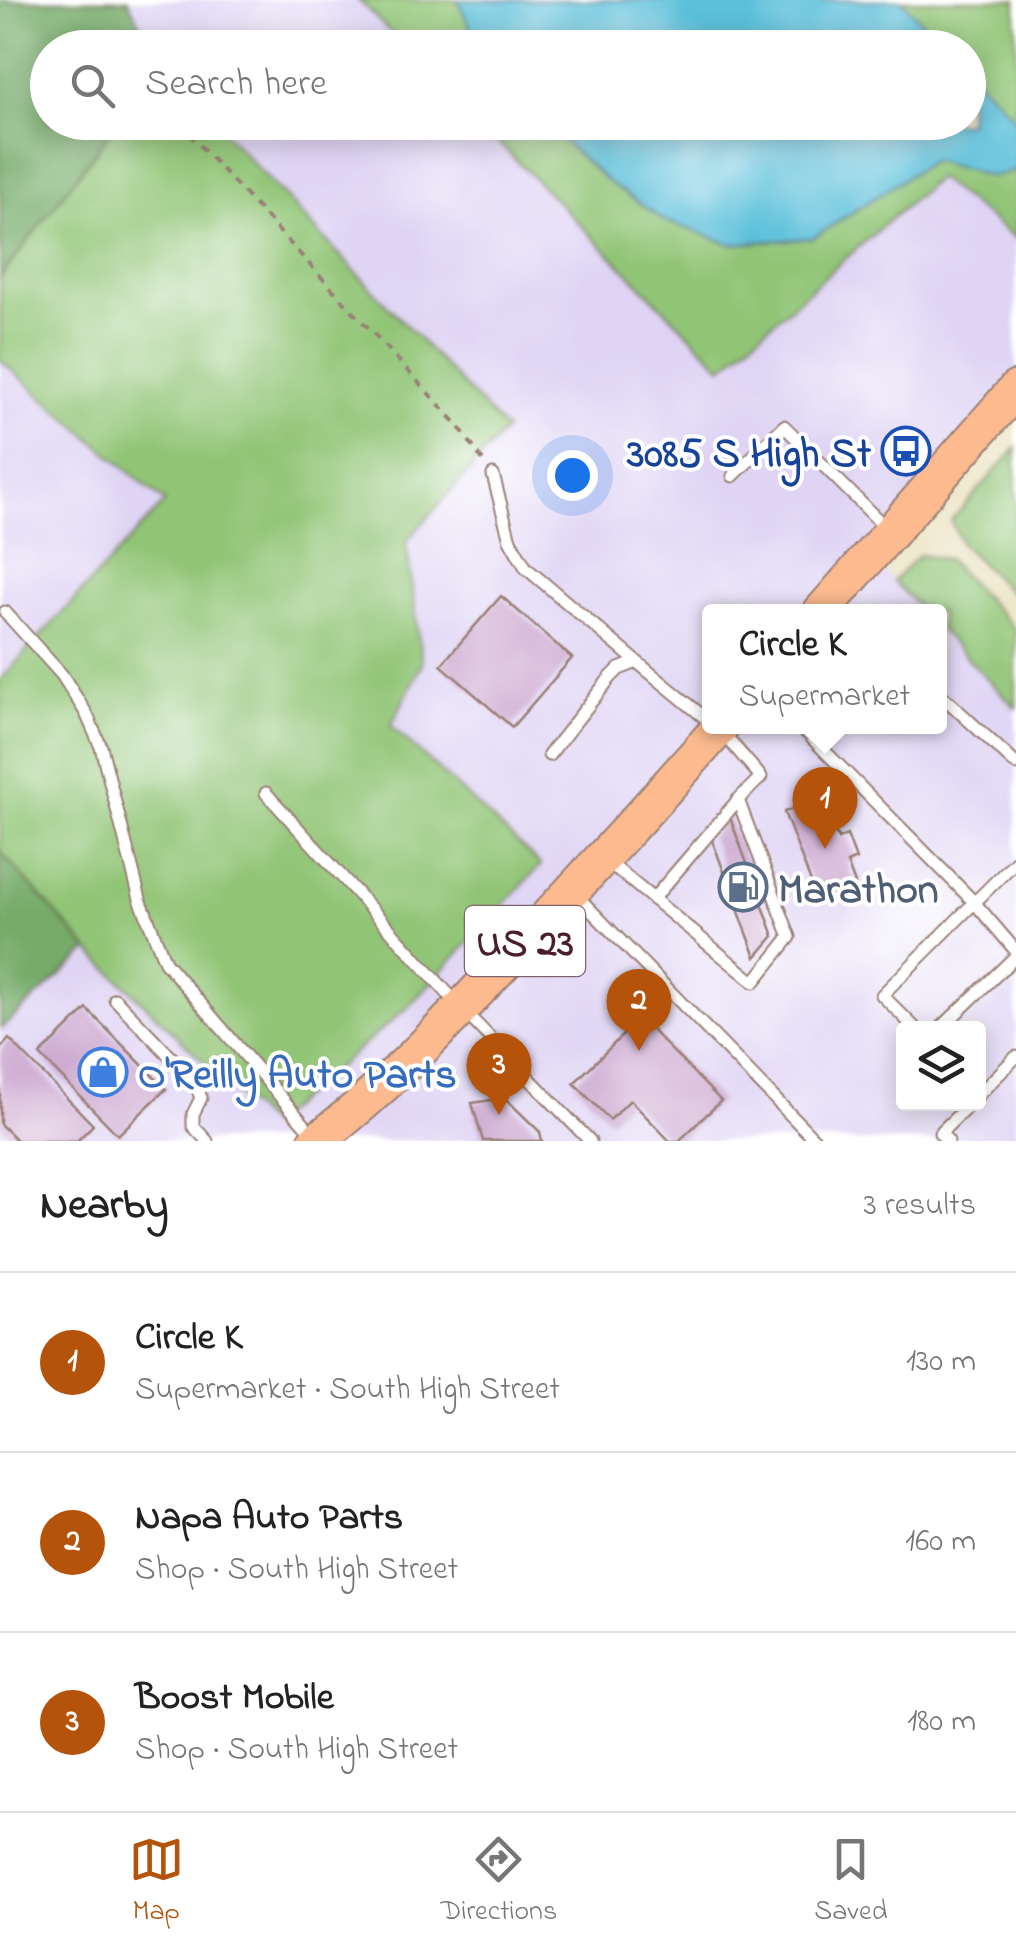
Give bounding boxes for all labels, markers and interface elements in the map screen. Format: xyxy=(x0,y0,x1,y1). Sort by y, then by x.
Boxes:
search box xyxy=(30,30,986,140)
text: Search here xyxy=(145,57,327,113)
icon: search xyxy=(65,58,120,113)
place label: 3085 S High St xyxy=(626,425,872,487)
bus stop icon: 3085 S High St xyxy=(880,425,932,477)
your location xyxy=(547,450,598,501)
popup xyxy=(702,604,947,734)
text: Circle K xyxy=(739,618,846,674)
text: Supermarket xyxy=(739,674,910,721)
pin: 1 xyxy=(792,766,858,849)
fuel station icon: Marathon xyxy=(717,861,769,913)
place label: Marathon xyxy=(778,861,938,922)
road number: US 23 xyxy=(465,906,585,976)
pin: 2 xyxy=(606,968,672,1051)
map controls xyxy=(896,1021,986,1111)
button: layers xyxy=(896,1021,986,1111)
pin: 3 xyxy=(466,1032,532,1115)
shop icon: O'Reilly Auto Parts xyxy=(77,1046,129,1098)
place label: O'Reilly Auto Parts xyxy=(138,1046,457,1107)
text: Nearby xyxy=(40,1176,168,1237)
text: 3 results xyxy=(864,1183,976,1230)
text: Circle K xyxy=(135,1311,243,1367)
text: 1 xyxy=(67,1339,78,1386)
text: 130 m xyxy=(906,1339,976,1386)
text: Supermarket · South High Street xyxy=(135,1367,560,1414)
text: Napa Auto Parts xyxy=(135,1491,403,1547)
text: 2 xyxy=(65,1519,80,1566)
text: 160 m xyxy=(905,1519,976,1566)
text: Shop · South High Street xyxy=(135,1547,458,1594)
text: Boost Mobile xyxy=(135,1671,334,1727)
text: 3 xyxy=(66,1699,79,1746)
text: 180 m xyxy=(907,1699,976,1746)
text: Shop · South High Street xyxy=(135,1727,458,1774)
tab: Map xyxy=(129,1832,184,1933)
tab: Directions xyxy=(441,1832,557,1933)
tab: Saved xyxy=(814,1832,887,1933)

